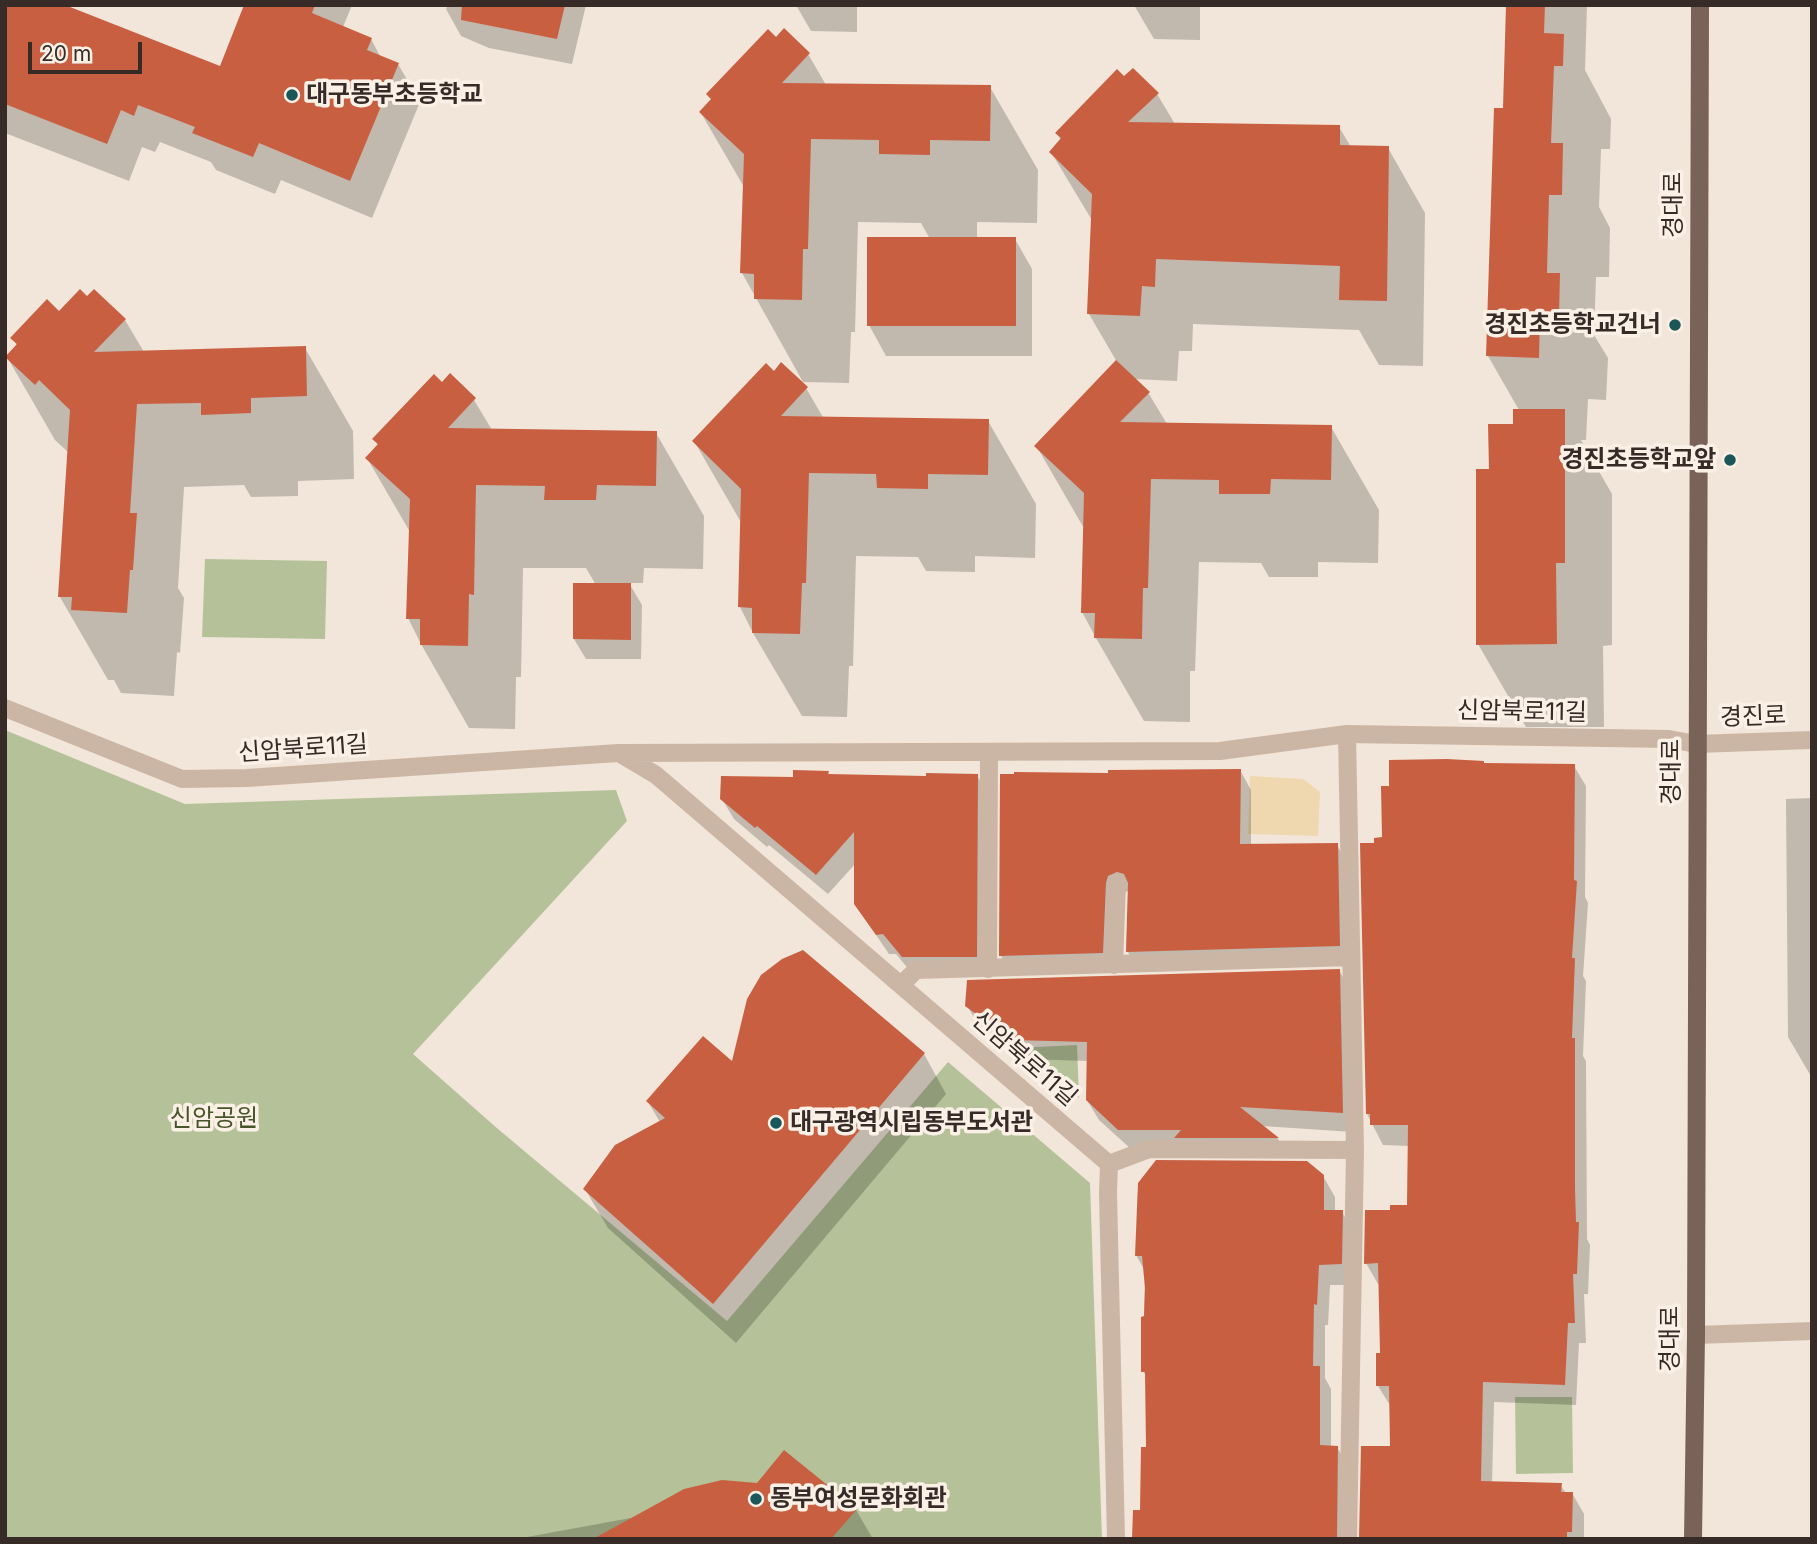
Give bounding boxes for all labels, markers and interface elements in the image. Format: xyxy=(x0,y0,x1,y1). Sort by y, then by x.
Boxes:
scale bar xyxy=(32,28,145,72)
text: 20 m xyxy=(41,41,91,66)
place label: 대구동부초등학교 xyxy=(306,81,483,109)
marker: 대구동부초등학교 xyxy=(284,87,300,103)
street label: 경대로 xyxy=(1660,172,1688,238)
place label: 경진초등학교건너 xyxy=(1484,311,1661,339)
marker: 경진초등학교건너 xyxy=(1667,317,1683,333)
place label: 경진초등학교앞 xyxy=(1561,446,1716,474)
marker: 경진초등학교앞 xyxy=(1722,452,1738,468)
street label: 신암북로11길 xyxy=(1457,696,1587,728)
street label: 경진로 xyxy=(1719,701,1787,733)
street label: 신암북로11길 xyxy=(237,730,369,768)
street label: 경대로 xyxy=(1658,739,1686,805)
street label: 신암북로11길 xyxy=(966,1006,1082,1112)
park label: 신암공원 xyxy=(170,1105,258,1133)
place label: 대구광역시립동부도서관 xyxy=(790,1109,1033,1137)
marker: 대구광역시립동부도서관 xyxy=(768,1115,784,1131)
street label: 경대로 xyxy=(1657,1306,1685,1372)
place label: 동부여성문화회관 xyxy=(770,1485,947,1513)
marker: 동부여성문화회관 xyxy=(748,1491,764,1507)

